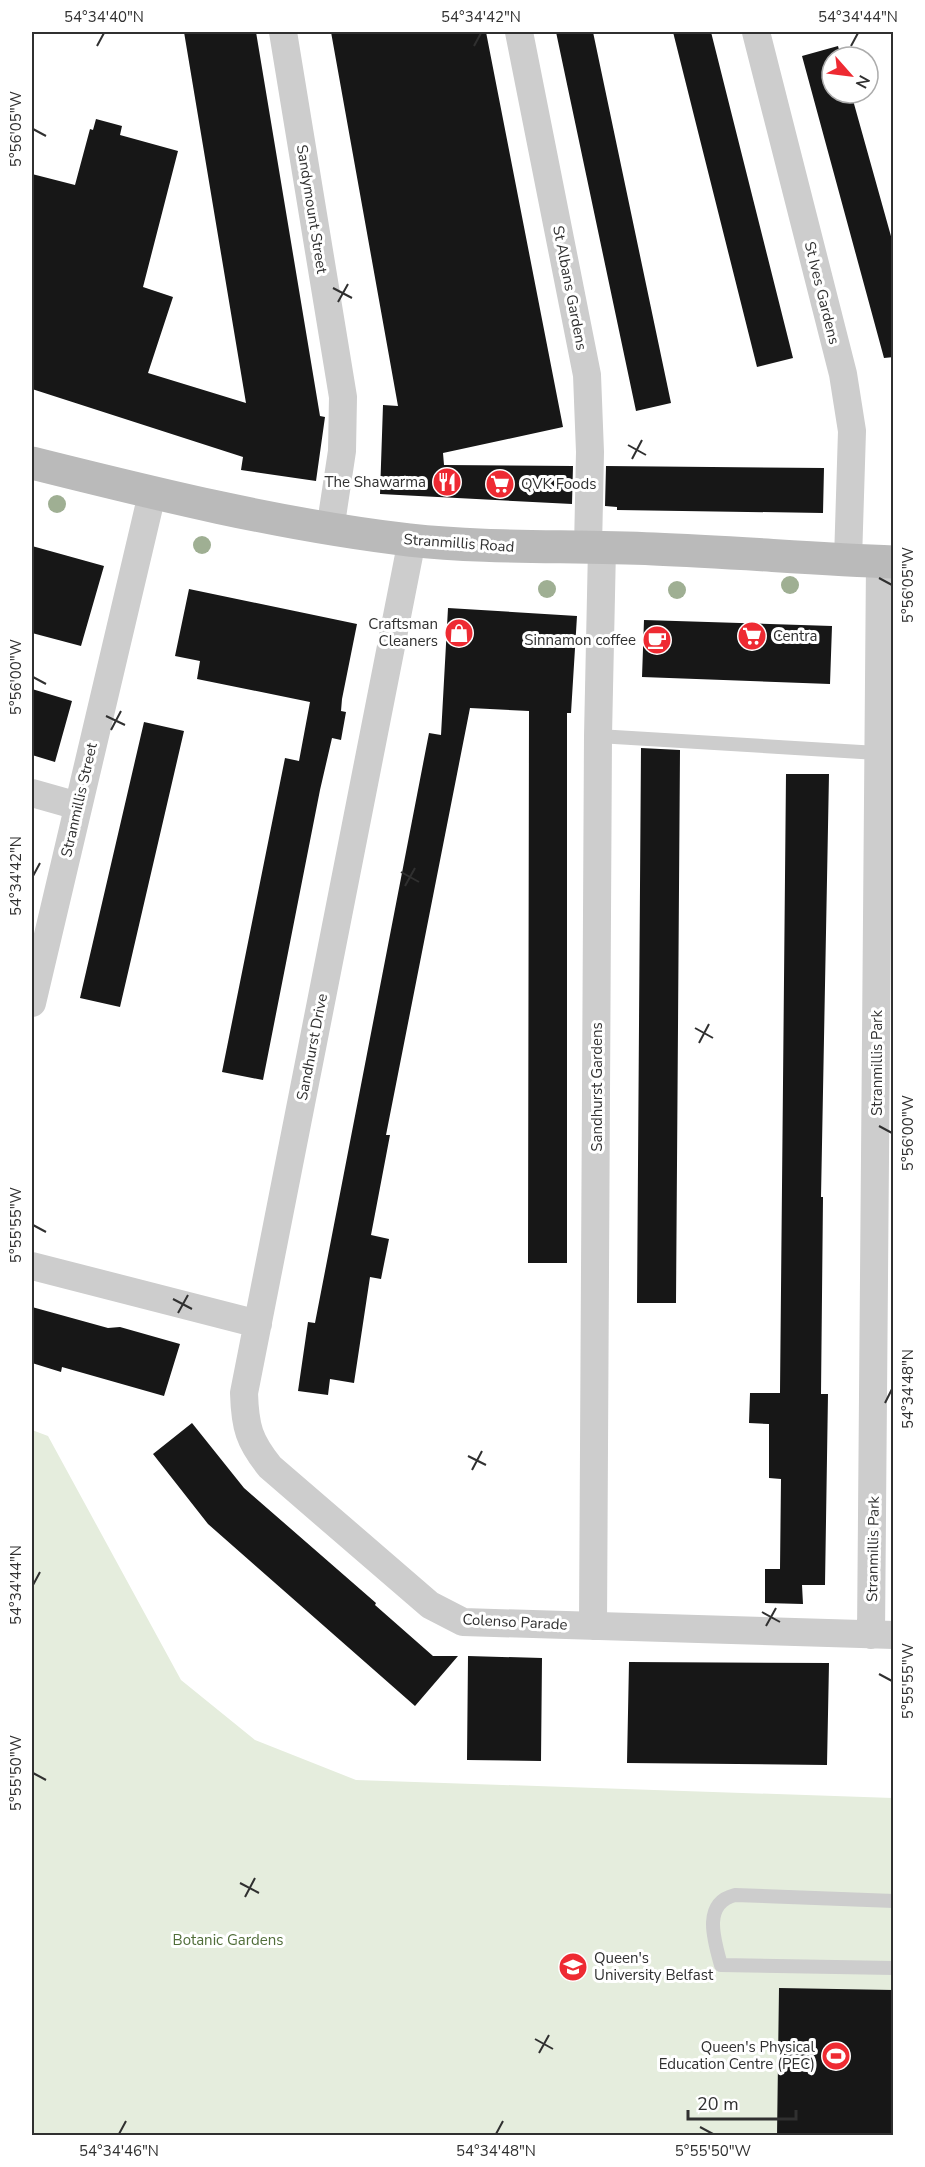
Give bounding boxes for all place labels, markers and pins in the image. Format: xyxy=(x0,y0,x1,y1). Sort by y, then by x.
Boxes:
restaurant icon: The Shawarma xyxy=(431,466,463,498)
supermarket icon: QVK Foods xyxy=(484,468,516,500)
place label: The Shawarma xyxy=(324,472,426,492)
place label: QVK Foods xyxy=(521,474,596,494)
place label: Craftsman Cleaners xyxy=(368,614,438,651)
shop icon: Craftsman Cleaners xyxy=(443,617,475,649)
supermarket icon: Centra xyxy=(736,620,768,652)
cafe icon: Sinnamon coffee xyxy=(641,624,673,656)
place label: Centra xyxy=(773,626,818,646)
place label: Sinnamon coffee xyxy=(524,630,636,650)
place label: Queen's University Belfast xyxy=(594,1948,714,1985)
school or university icon: Queen's University Belfast xyxy=(557,1951,589,1983)
place label: Queen's Physical Education Centre (PEC) xyxy=(659,2037,816,2074)
sports icon: Queen's Physical Education Centre (PEC) xyxy=(820,2040,852,2072)

